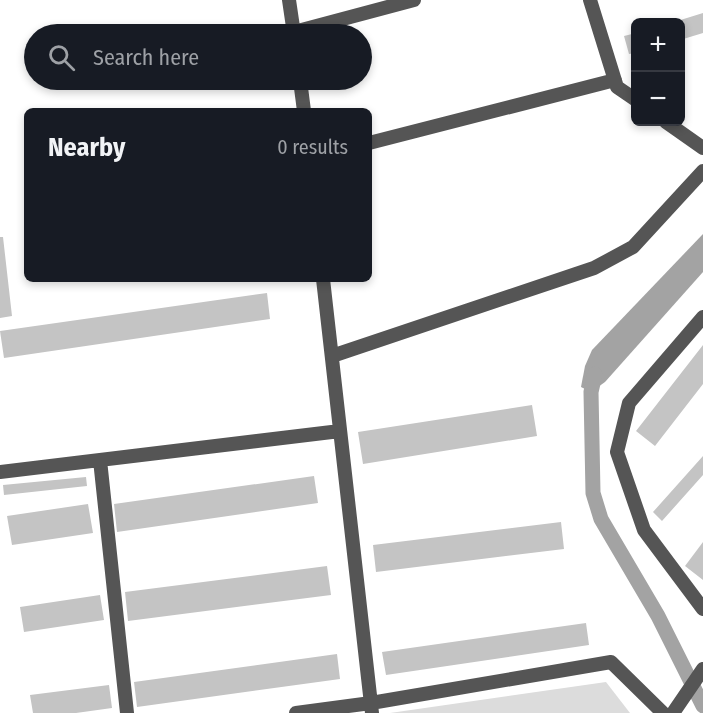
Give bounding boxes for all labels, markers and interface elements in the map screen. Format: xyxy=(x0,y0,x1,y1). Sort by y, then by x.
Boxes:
map controls xyxy=(631,18,685,126)
button: + xyxy=(631,18,685,72)
search box xyxy=(24,24,372,90)
icon: search xyxy=(45,41,78,74)
text: Search here xyxy=(93,44,199,71)
button: − xyxy=(631,72,685,126)
text: Nearby xyxy=(48,132,125,163)
text: 0 results xyxy=(277,135,348,159)

